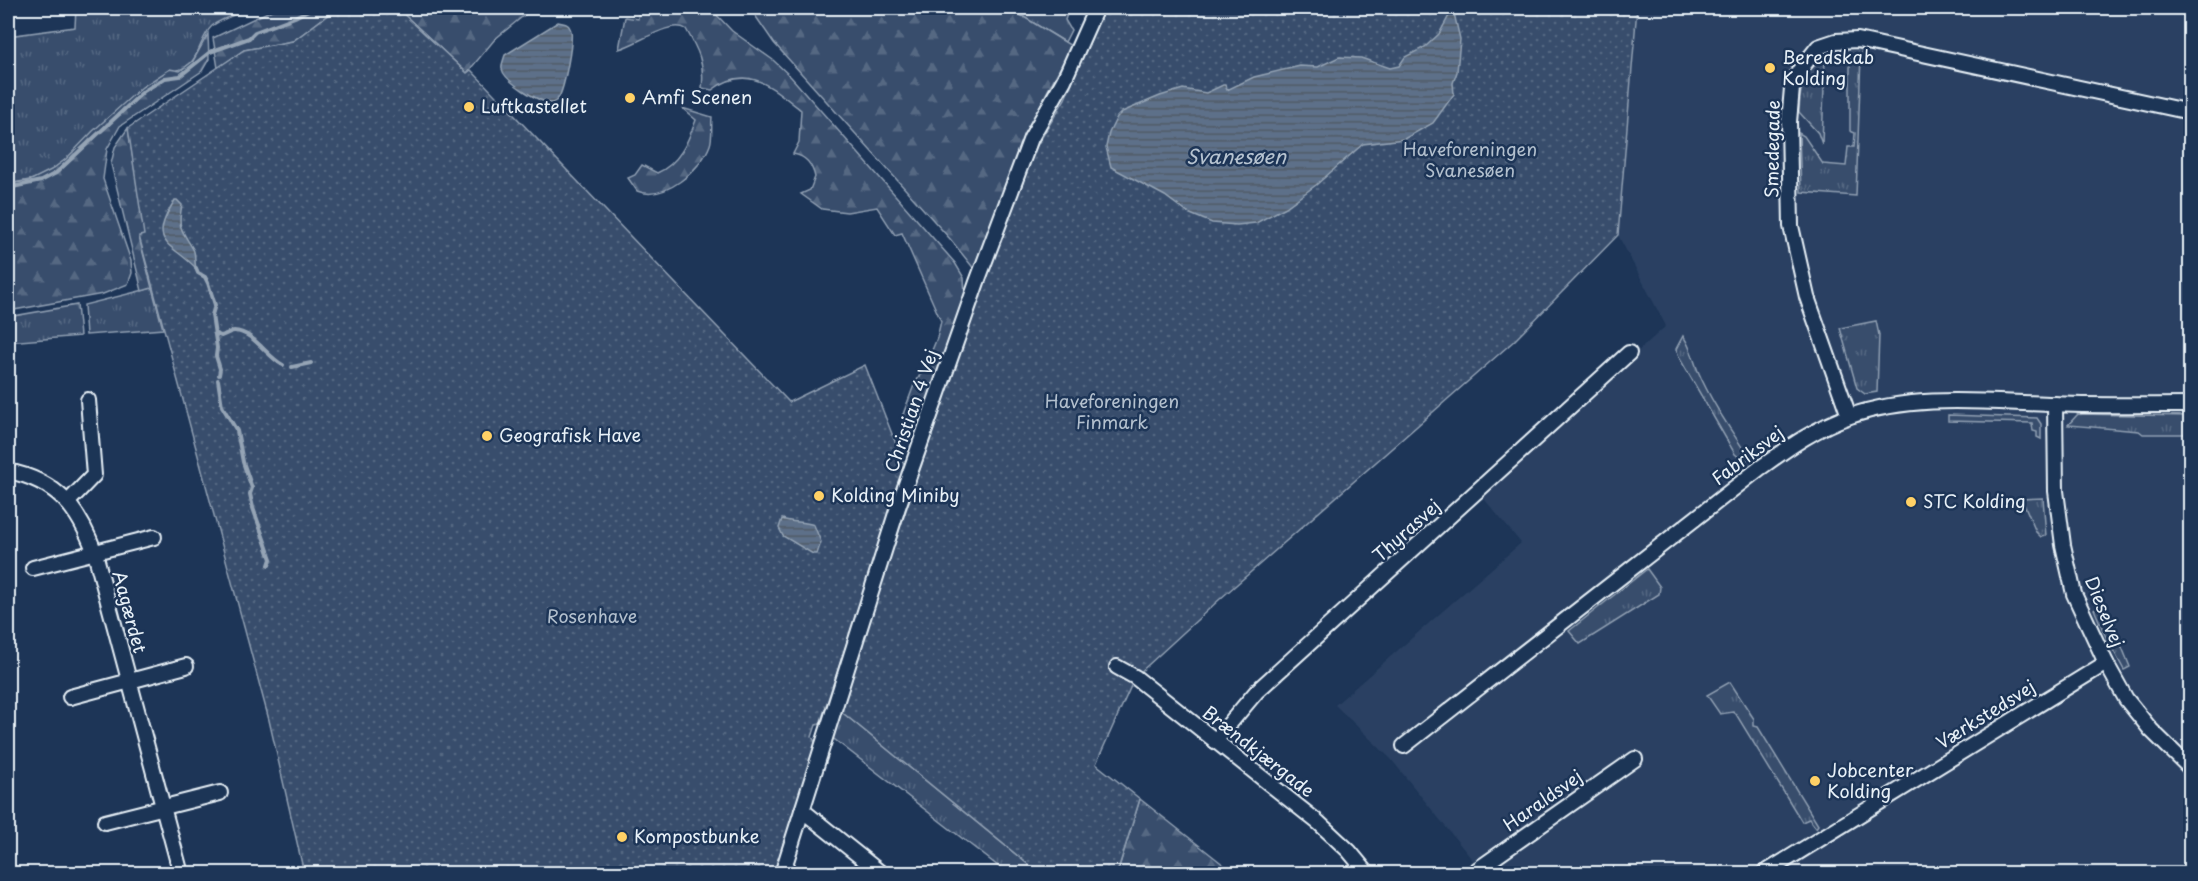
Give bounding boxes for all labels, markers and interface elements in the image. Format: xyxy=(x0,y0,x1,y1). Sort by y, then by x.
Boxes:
place label: Beredskab Kolding xyxy=(1782,43,1874,91)
marker: Beredskab Kolding xyxy=(1763,61,1777,75)
place label: Amfi Scenen xyxy=(642,83,752,110)
marker: Amfi Scenen xyxy=(623,91,637,105)
place label: Luftkastellet xyxy=(481,92,587,119)
marker: Luftkastellet xyxy=(462,100,476,114)
street label: Smedegade xyxy=(1757,100,1786,198)
park label: Haveforeningen Svanesøen xyxy=(1403,135,1537,183)
water label: Svanesøen xyxy=(1186,141,1287,171)
street label: Christian 4 Vej xyxy=(877,345,944,476)
park label: Haveforeningen Finmark xyxy=(1045,387,1179,435)
street label: Fabriksvej xyxy=(1705,419,1789,491)
place label: Geografisk Have xyxy=(499,421,641,448)
marker: Geografisk Have xyxy=(480,429,494,443)
place label: Kolding Miniby xyxy=(831,481,960,508)
place label: STC Kolding xyxy=(1923,487,2026,514)
marker: Kolding Miniby xyxy=(812,489,826,503)
street label: Thyrasvej xyxy=(1366,492,1446,568)
marker: STC Kolding xyxy=(1904,495,1918,509)
street label: Aagærdet xyxy=(106,567,154,656)
street label: Dieselvej xyxy=(2079,572,2132,651)
park label: Rosenhave xyxy=(547,602,637,629)
street label: Værkstedsvej xyxy=(1930,673,2040,755)
street label: Brændkjærgade xyxy=(1197,698,1321,803)
place label: Jobcenter Kolding xyxy=(1827,756,1914,804)
street label: Haraldsvej xyxy=(1497,762,1587,837)
marker: Jobcenter Kolding xyxy=(1808,774,1822,788)
place label: Kompostbunke xyxy=(634,822,760,849)
marker: Kompostbunke xyxy=(615,830,629,844)

